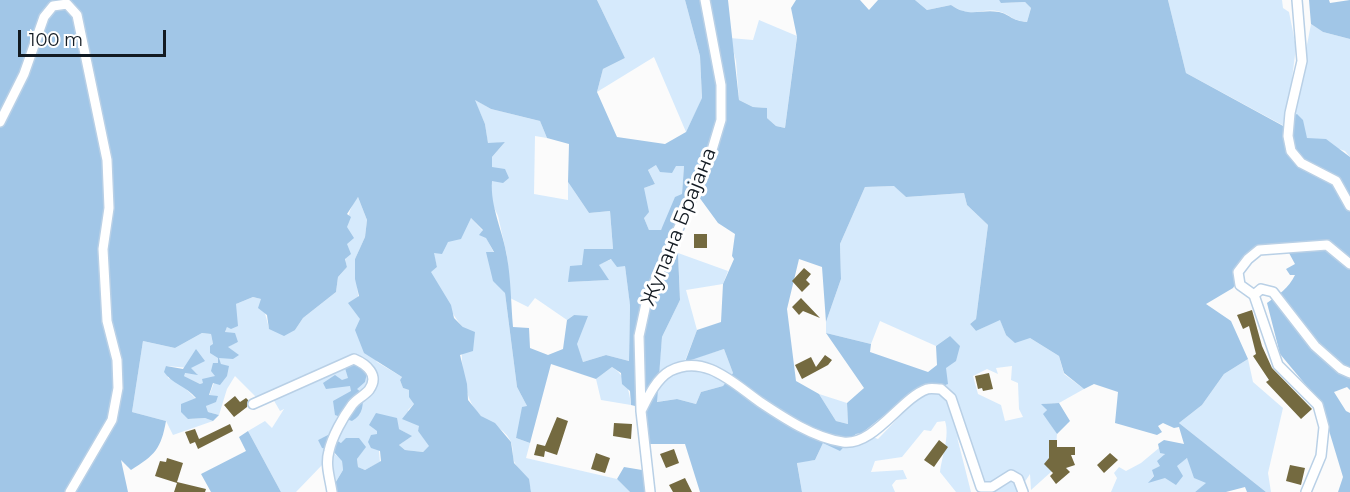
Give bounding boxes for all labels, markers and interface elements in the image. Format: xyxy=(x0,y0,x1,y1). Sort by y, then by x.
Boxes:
scale bar xyxy=(21,18,170,56)
text: 100 m xyxy=(29,29,83,51)
street label: Жупана Брајана xyxy=(636,144,722,310)

